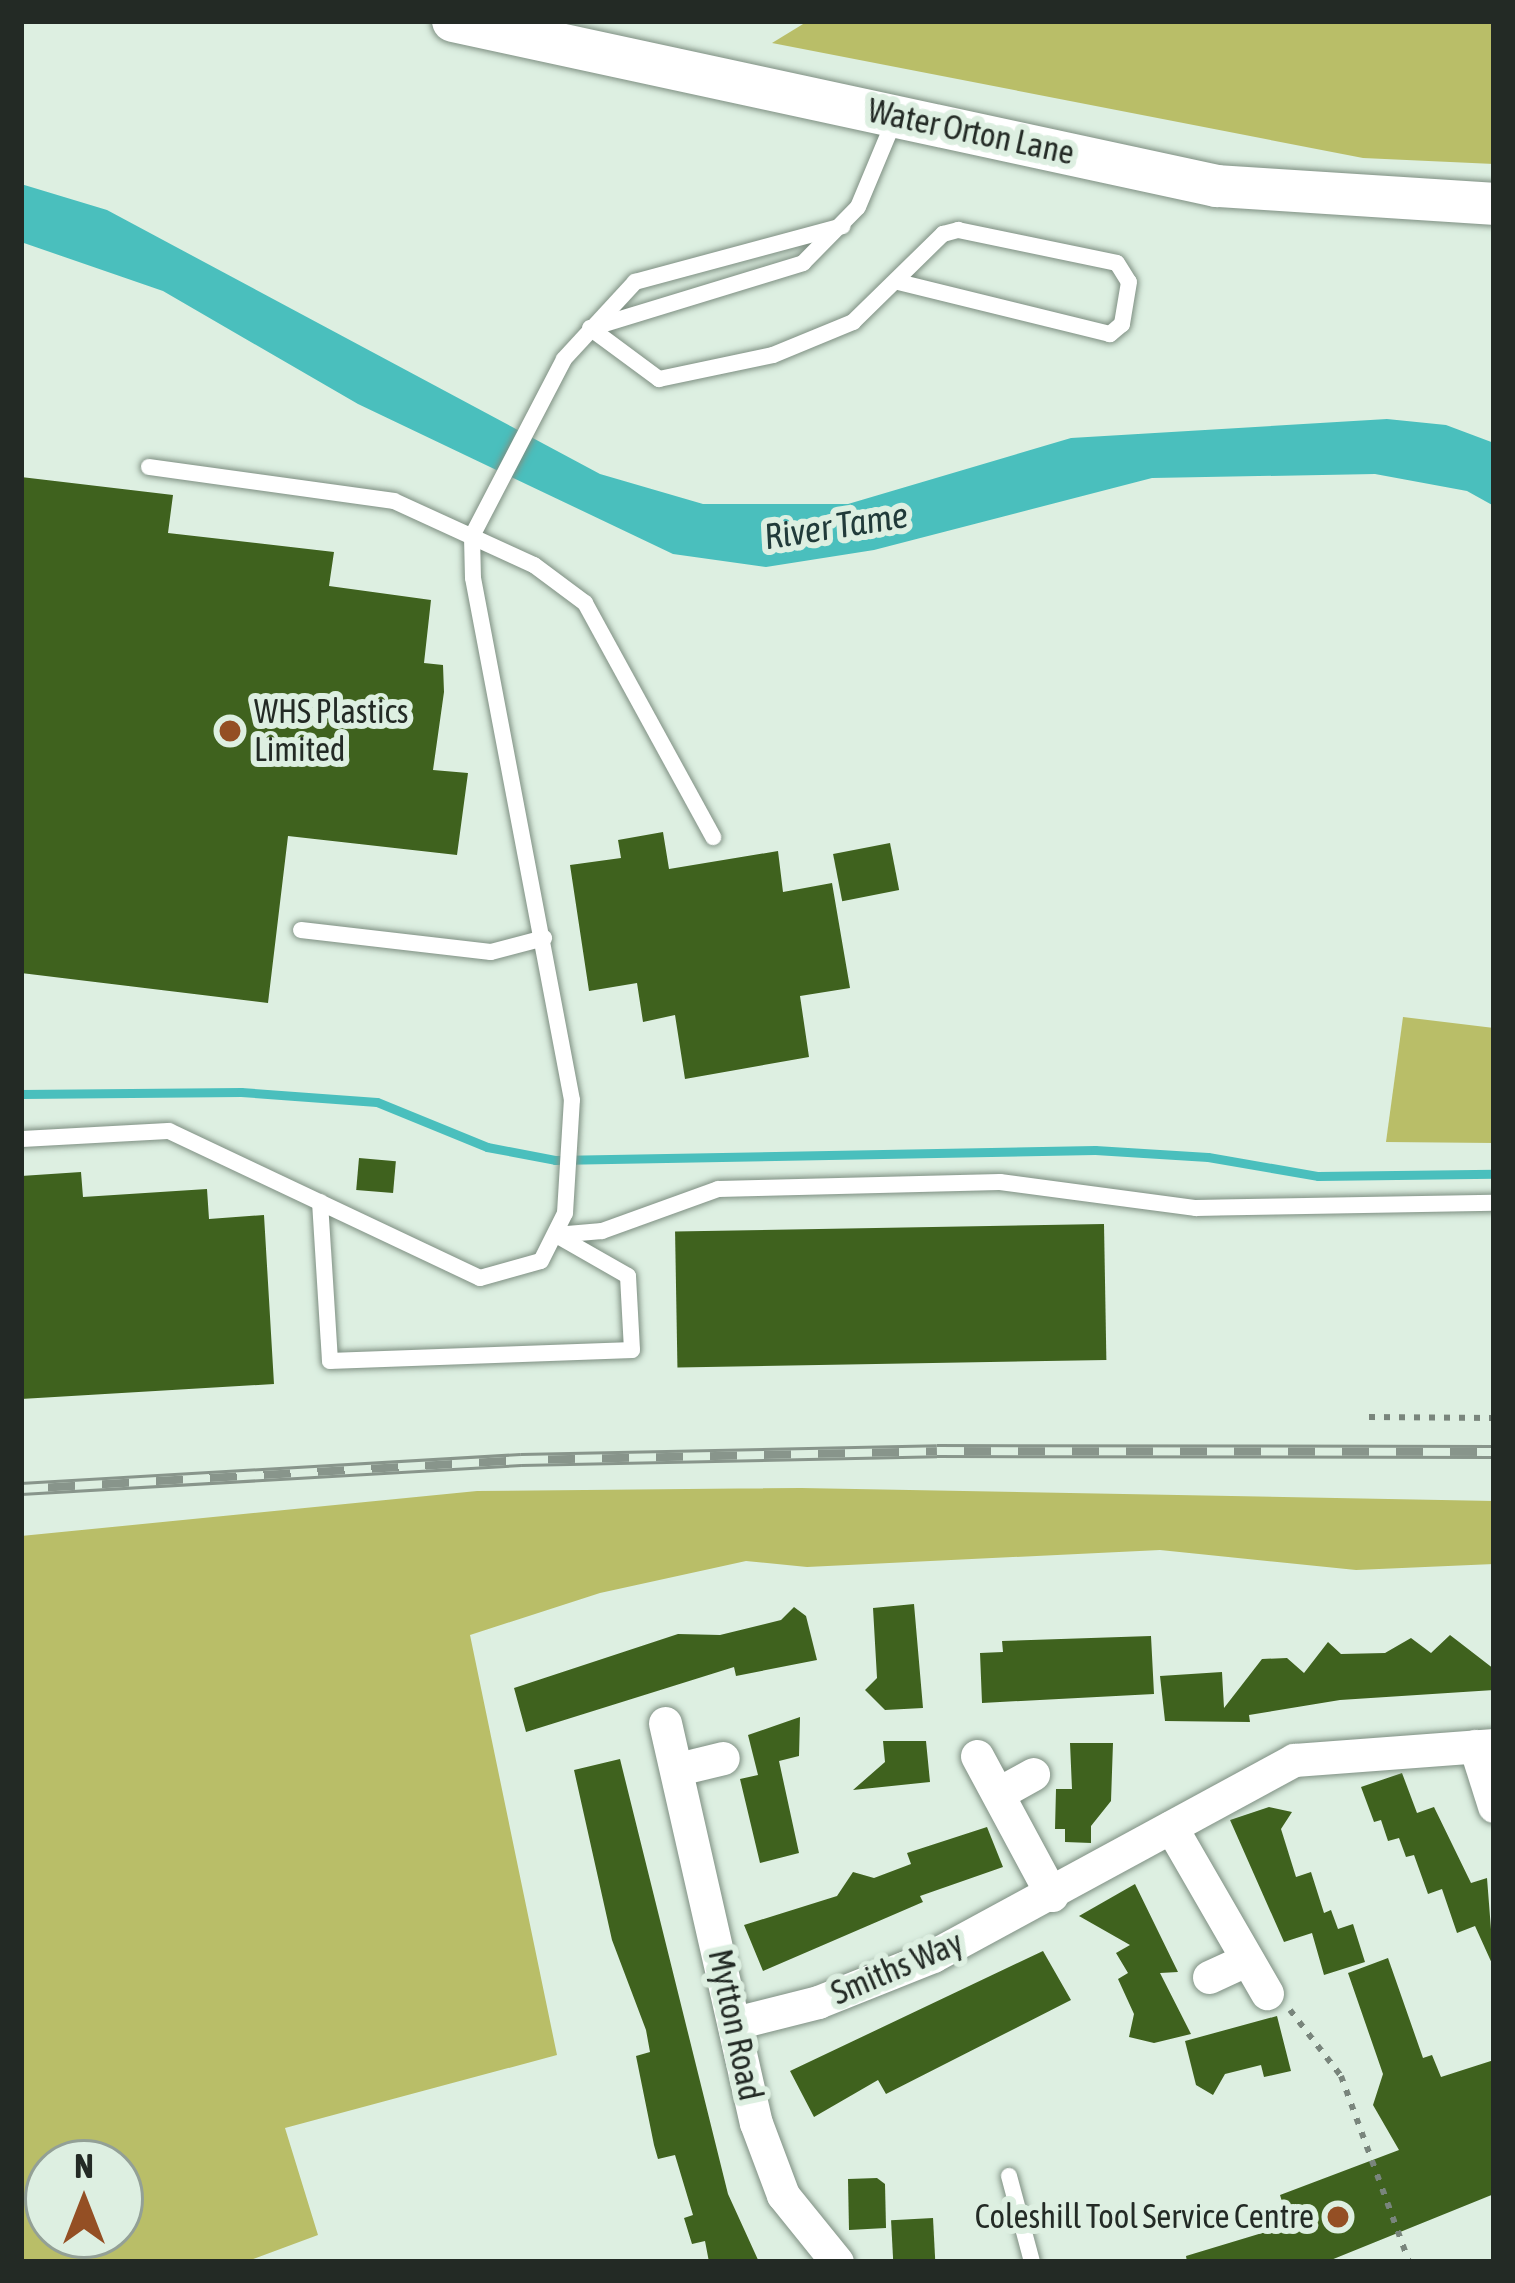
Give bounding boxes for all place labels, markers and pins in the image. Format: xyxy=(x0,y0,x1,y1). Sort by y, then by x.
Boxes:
place label: WHS Plastics Limited xyxy=(254,692,408,770)
marker: WHS Plastics Limited xyxy=(217,718,243,744)
place label: Coleshill Tool Service Centre xyxy=(975,2197,1314,2237)
marker: Coleshill Tool Service Centre xyxy=(1325,2204,1351,2230)

